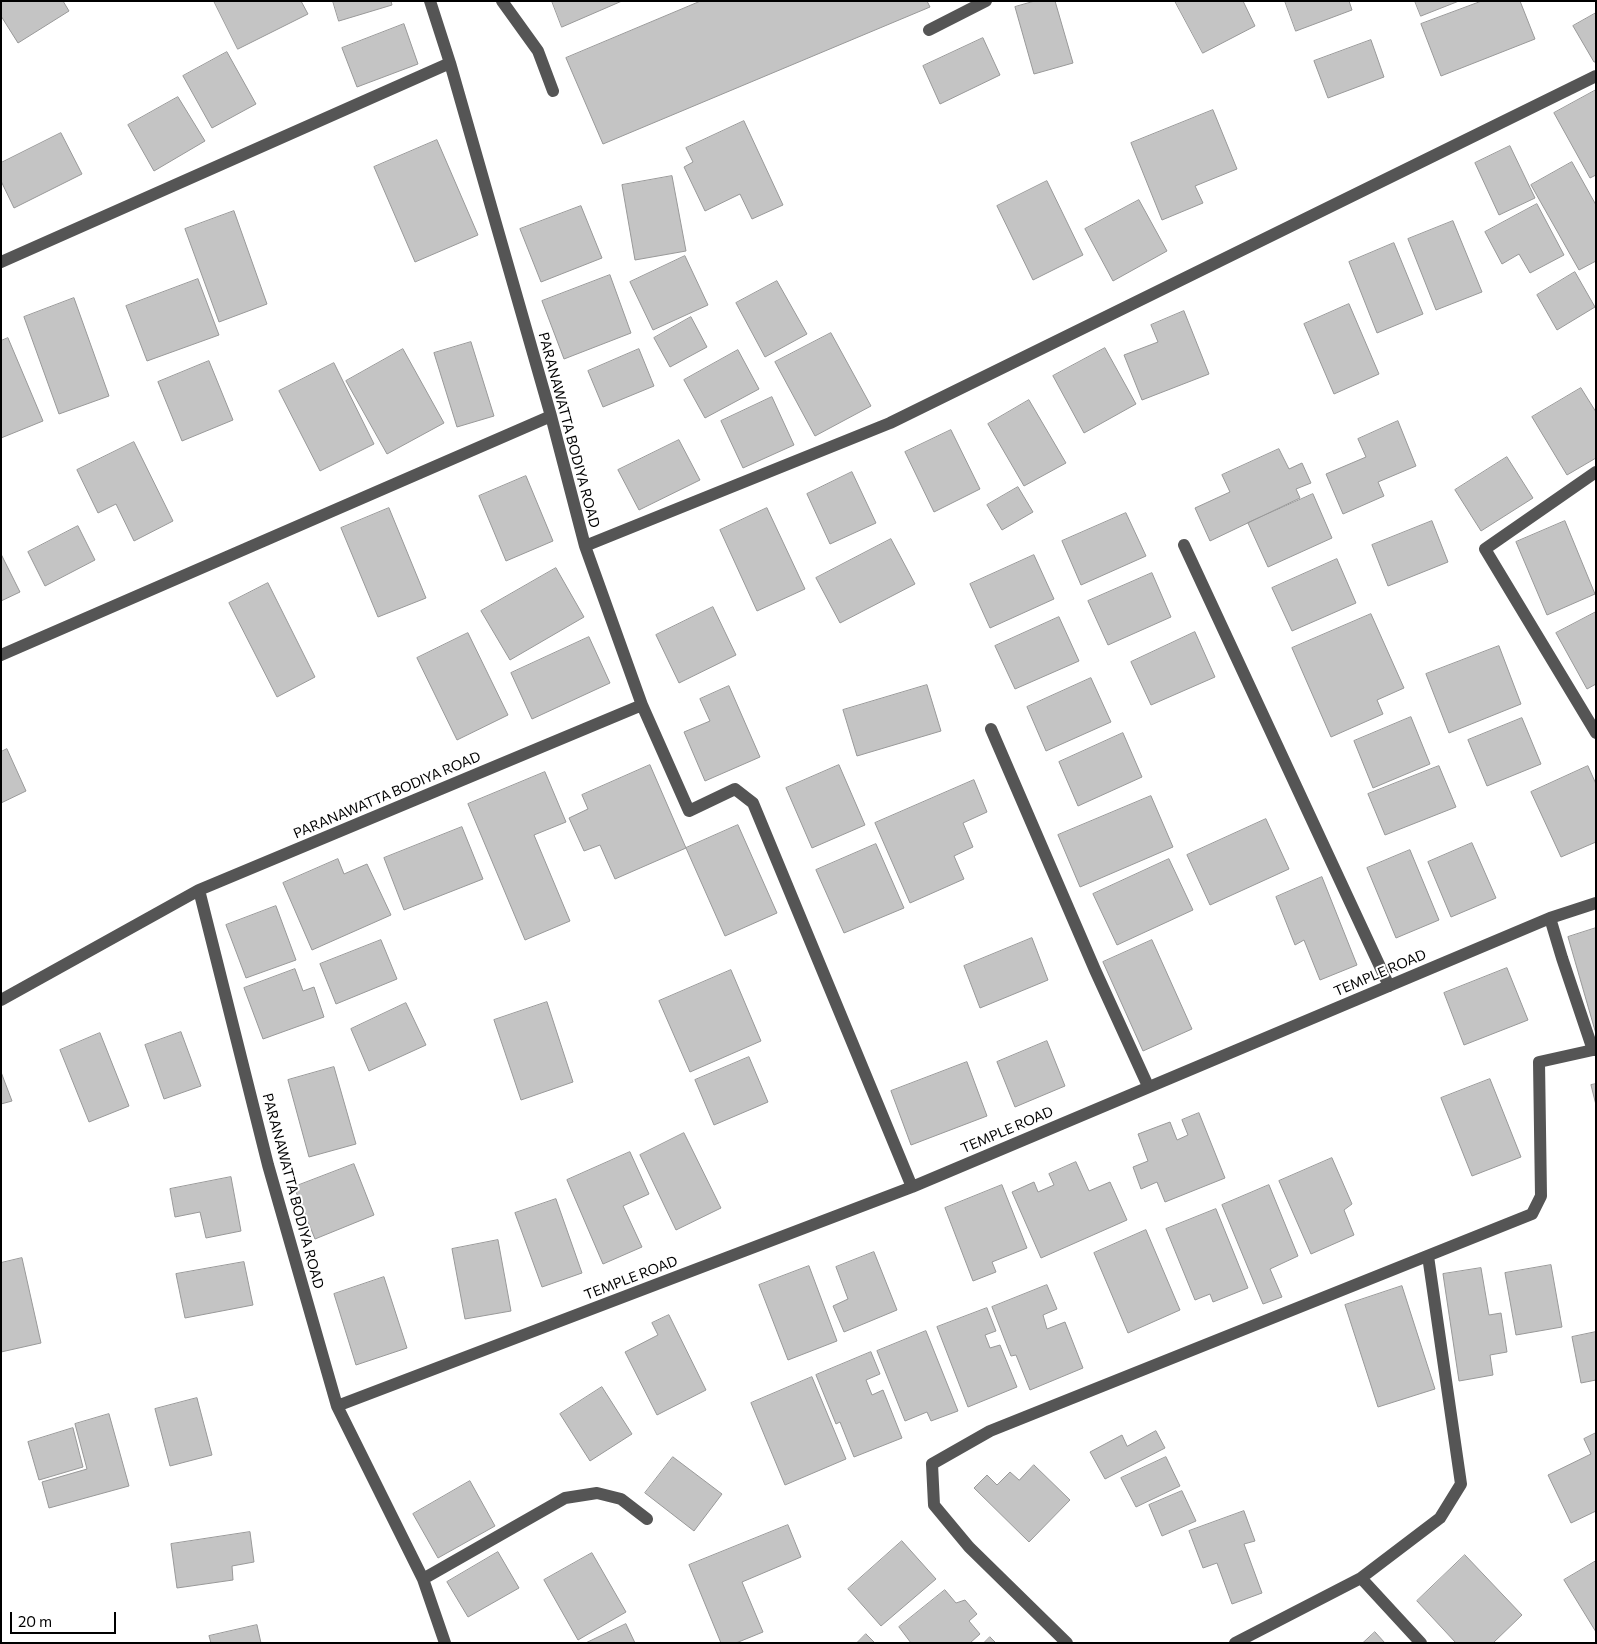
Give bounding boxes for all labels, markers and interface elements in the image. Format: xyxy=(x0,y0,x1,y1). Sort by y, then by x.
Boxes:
street label: PARANAWATTA BODIYA ROAD xyxy=(535,330,603,530)
street label: PARANAWATTA BODIYA ROAD xyxy=(291,748,483,842)
street label: TEMPLE ROAD xyxy=(1331,946,1429,1000)
street label: PARANAWATTA BODIYA ROAD xyxy=(259,1091,327,1291)
street label: TEMPLE ROAD xyxy=(958,1103,1056,1157)
street label: TEMPLE ROAD xyxy=(582,1252,680,1304)
scale bar xyxy=(12,1602,119,1634)
text: 20 m xyxy=(18,1612,52,1630)

